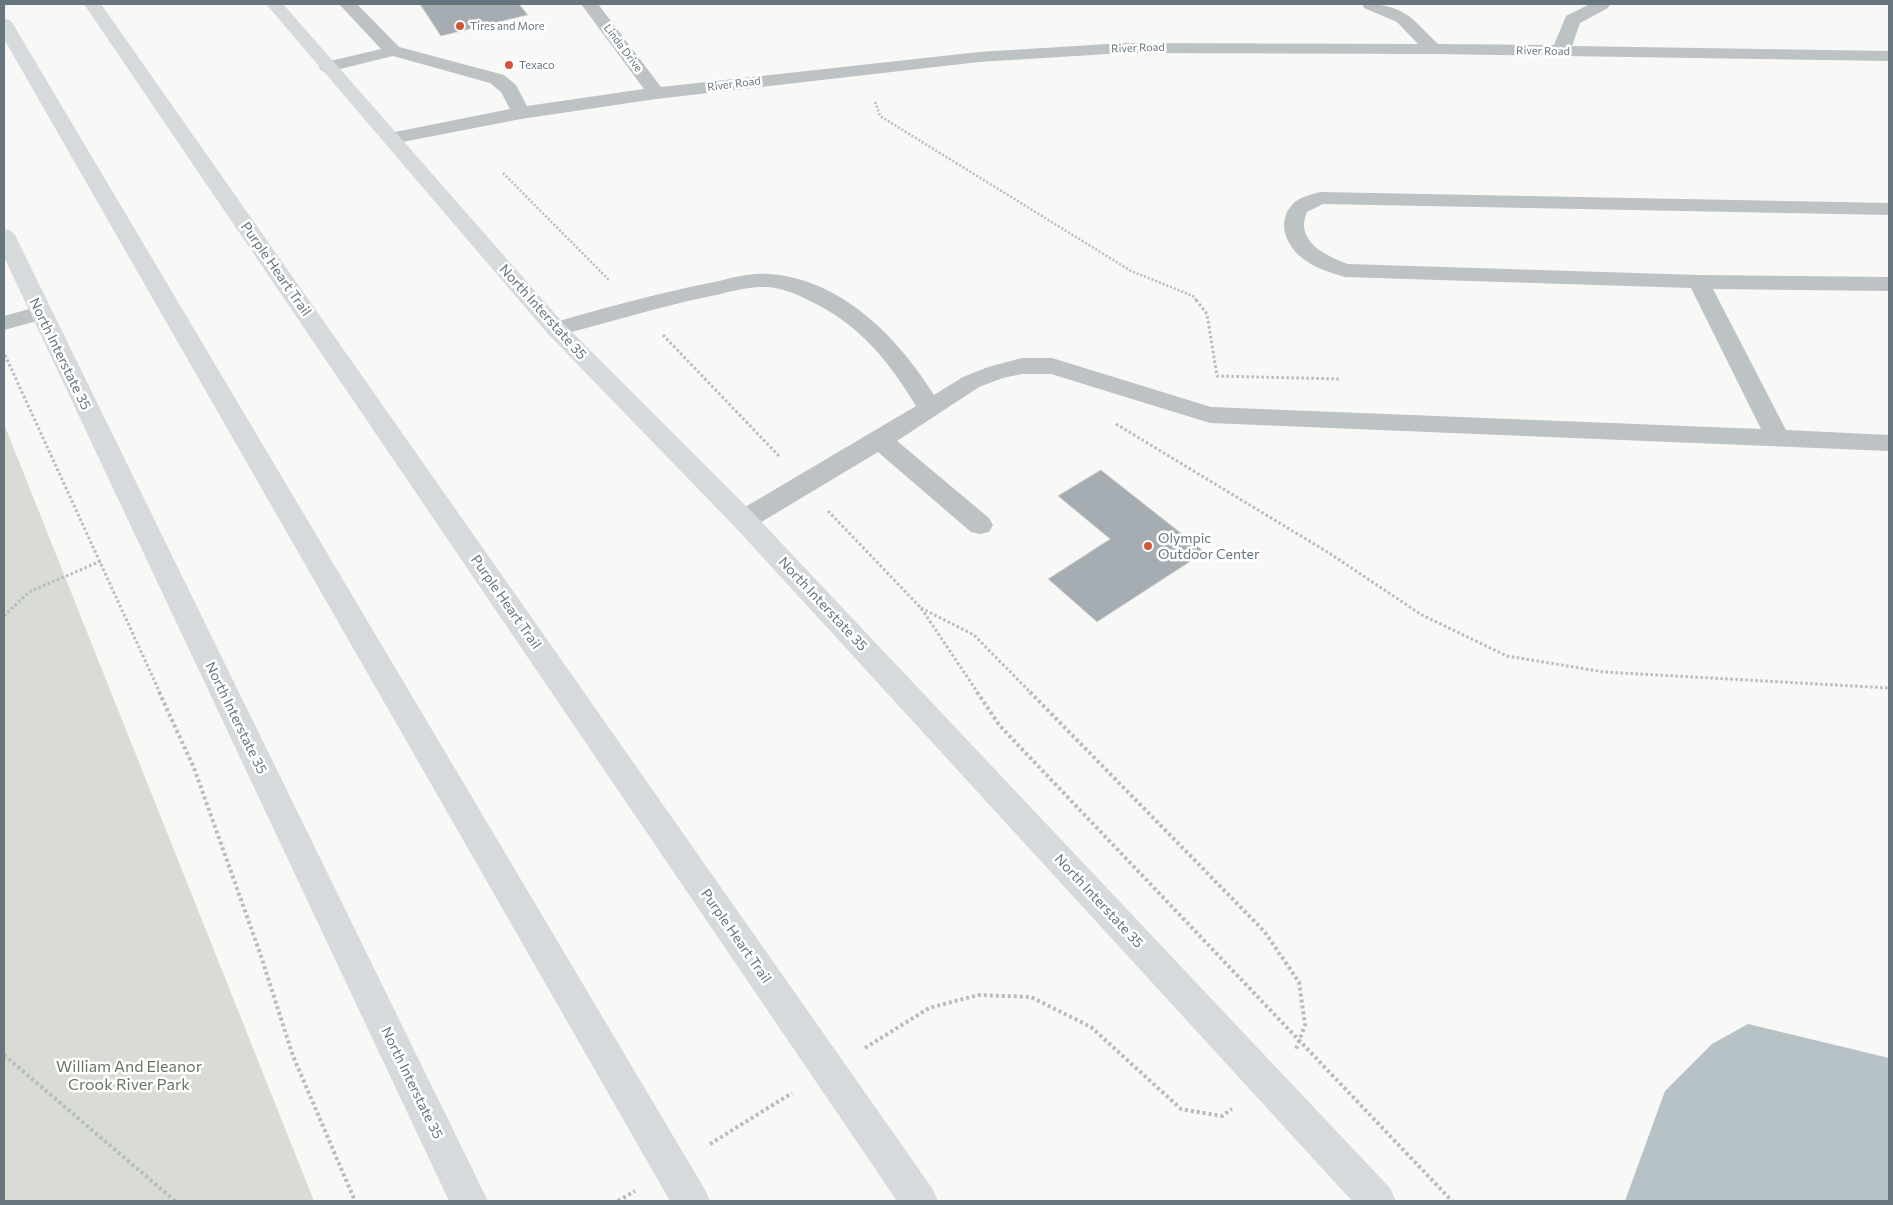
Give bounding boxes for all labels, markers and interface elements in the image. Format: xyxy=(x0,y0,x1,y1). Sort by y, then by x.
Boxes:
place label: Tires and More xyxy=(470,19,545,33)
marker: Tires and More xyxy=(454,20,466,32)
street label: Linda Drive xyxy=(601,22,645,74)
street label: River Road xyxy=(1111,40,1165,56)
street label: River Road xyxy=(1516,44,1570,58)
place label: Texaco xyxy=(519,58,555,72)
marker: Texaco xyxy=(503,59,515,71)
street label: River Road xyxy=(707,74,761,94)
street label: Purple Heart Trail xyxy=(237,219,315,319)
street label: North Interstate 35 xyxy=(496,261,590,363)
street label: North Interstate 35 xyxy=(26,295,94,413)
place label: Olympic Outdoor Center xyxy=(1158,530,1260,562)
marker: Olympic Outdoor Center xyxy=(1142,540,1154,552)
street label: Purple Heart Trail xyxy=(467,552,545,652)
street label: North Interstate 35 xyxy=(775,554,871,654)
street label: North Interstate 35 xyxy=(202,659,270,777)
street label: North Interstate 35 xyxy=(1051,851,1147,951)
street label: Purple Heart Trail xyxy=(697,886,775,986)
street label: North Interstate 35 xyxy=(378,1024,446,1142)
park label: William And Eleanor Crook River Park xyxy=(56,1057,202,1095)

